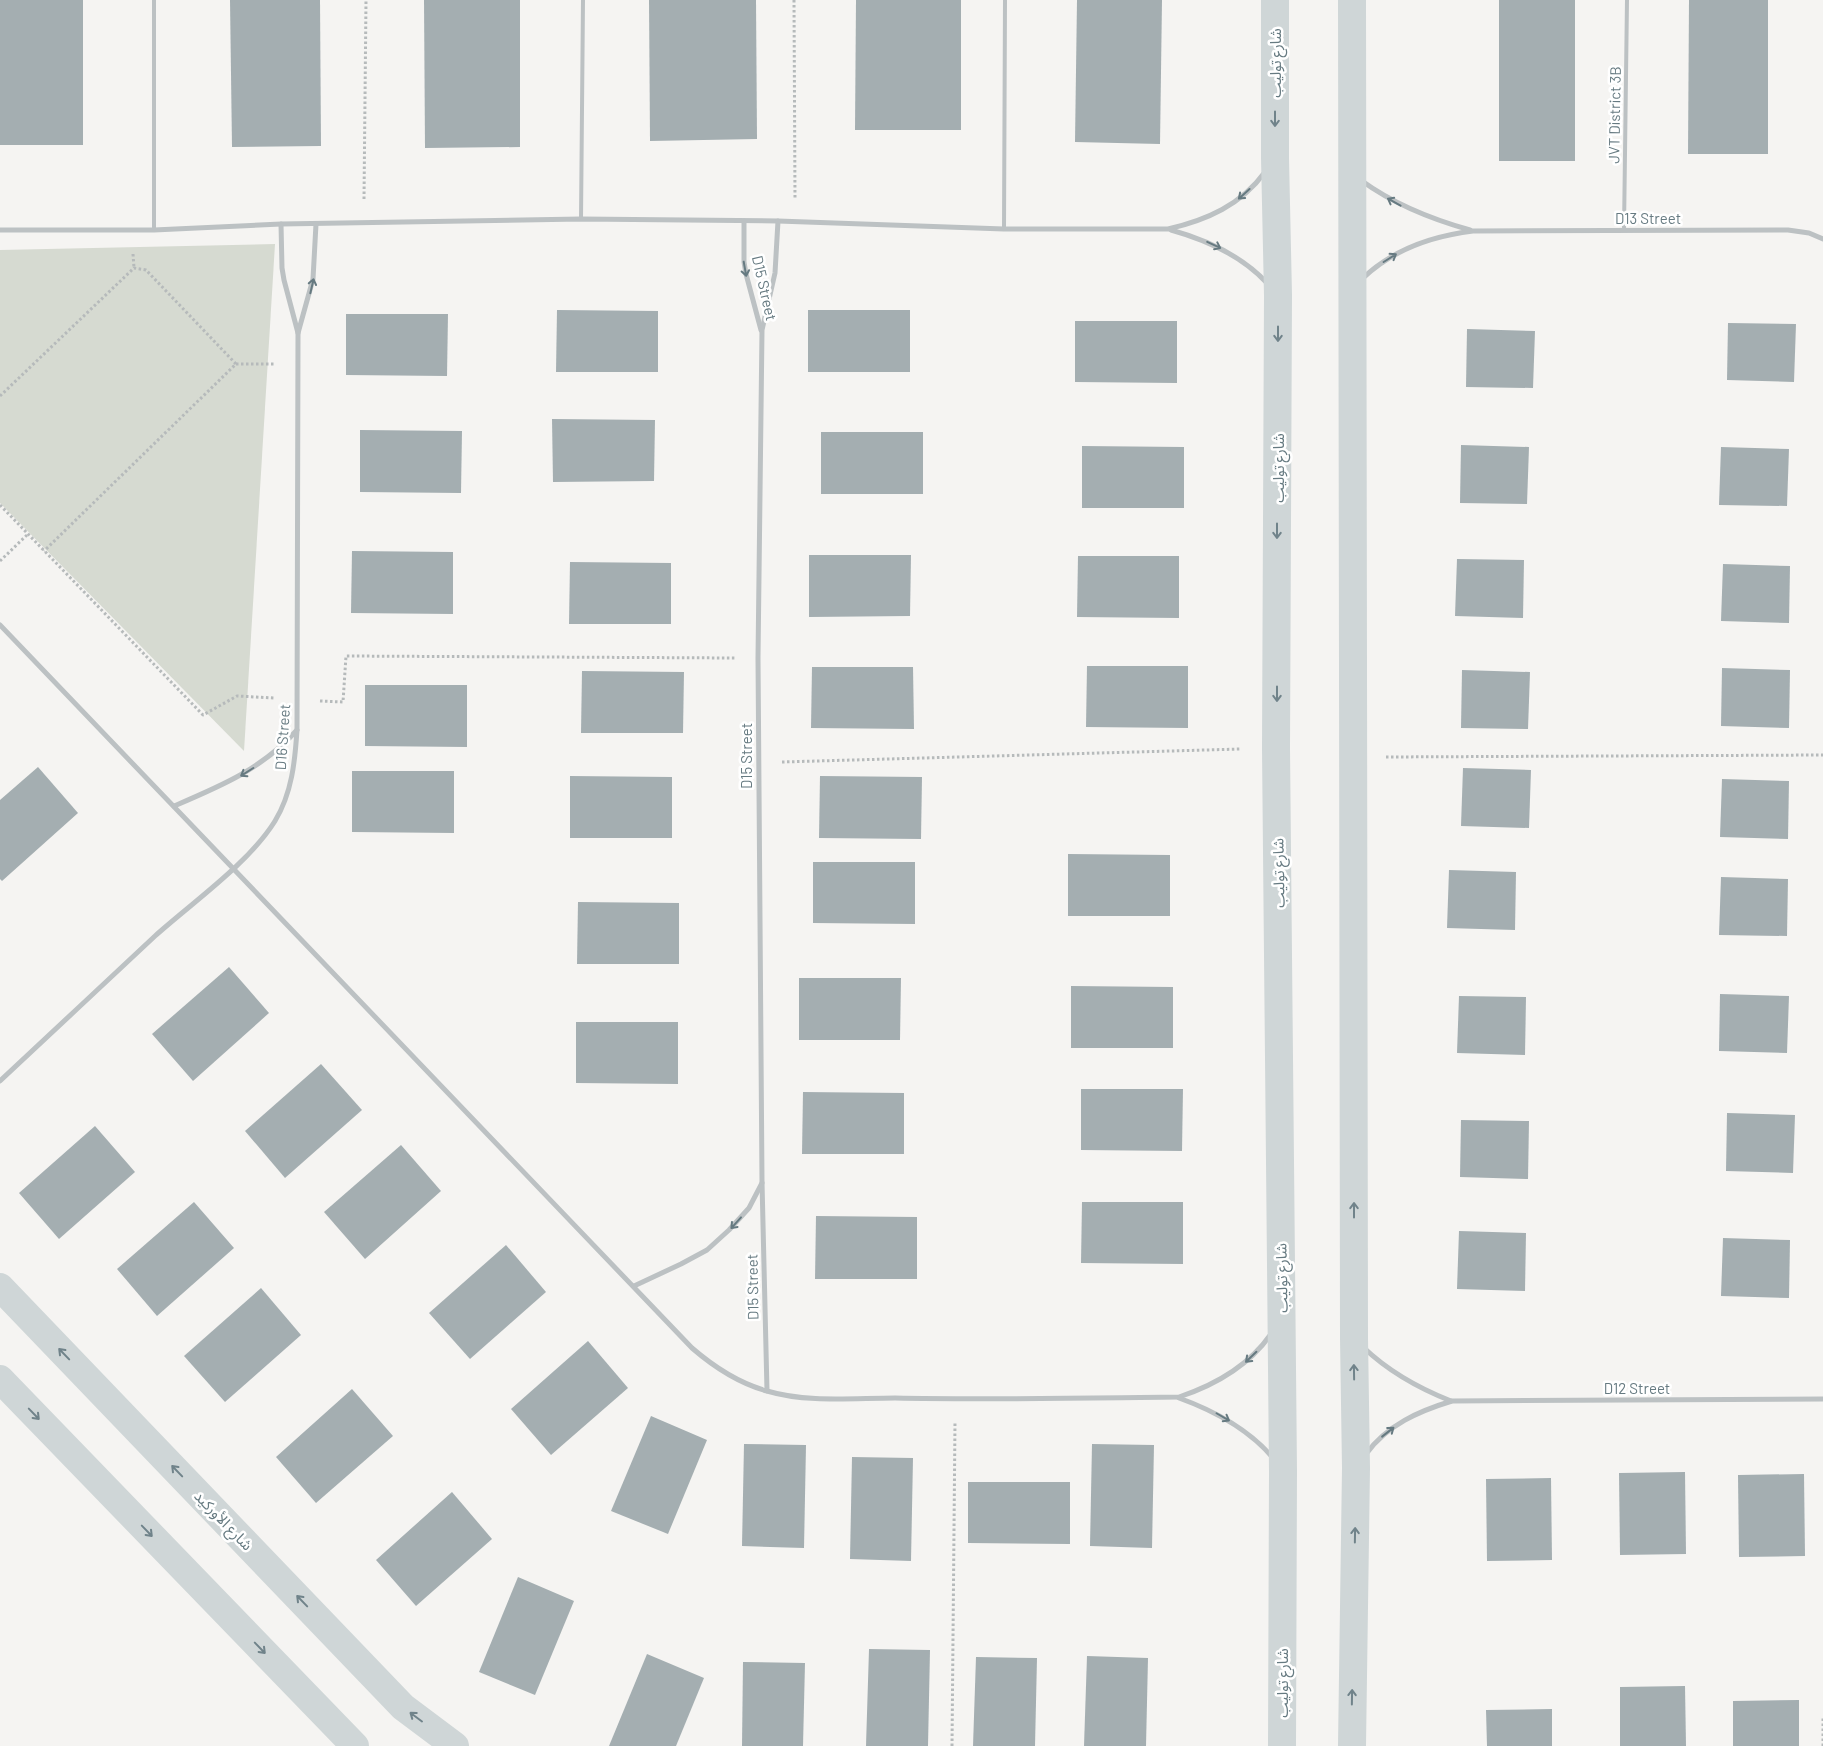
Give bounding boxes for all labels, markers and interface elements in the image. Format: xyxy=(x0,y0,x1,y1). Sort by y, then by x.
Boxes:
street label: شارع توليب xyxy=(1266,28,1288,98)
street label: JVT District 3B xyxy=(1604,66,1624,164)
one-way arrow xyxy=(1270,110,1280,126)
one-way arrow xyxy=(1238,188,1251,200)
one-way arrow xyxy=(1387,197,1402,207)
street label: D13 Street xyxy=(1615,209,1681,227)
one-way arrow xyxy=(1206,241,1221,250)
one-way arrow xyxy=(1383,253,1397,263)
street label: D15 Street xyxy=(749,254,781,322)
one-way arrow xyxy=(741,261,751,277)
one-way arrow xyxy=(308,279,317,295)
one-way arrow xyxy=(1273,325,1283,341)
street label: شارع توليب xyxy=(1269,433,1291,503)
one-way arrow xyxy=(1272,522,1282,539)
one-way arrow xyxy=(1272,685,1282,701)
street label: D16 Street xyxy=(271,703,293,771)
street label: D15 Street xyxy=(737,723,755,789)
one-way arrow xyxy=(240,767,254,777)
street label: شارع توليب xyxy=(1268,838,1292,908)
one-way arrow xyxy=(1349,1202,1359,1218)
one-way arrow xyxy=(730,1216,742,1229)
street label: شارع توليب xyxy=(1271,1243,1295,1313)
street label: D15 Street xyxy=(742,1254,762,1320)
one-way arrow xyxy=(58,1348,71,1360)
one-way arrow xyxy=(1245,1351,1257,1363)
one-way arrow xyxy=(1349,1365,1359,1381)
street label: D12 Street xyxy=(1604,1379,1670,1397)
one-way arrow xyxy=(28,1408,40,1421)
one-way arrow xyxy=(1216,1413,1230,1423)
one-way arrow xyxy=(1381,1426,1394,1437)
one-way arrow xyxy=(171,1465,183,1478)
street label: شارع الأوركيد xyxy=(188,1486,257,1557)
one-way arrow xyxy=(141,1525,153,1537)
one-way arrow xyxy=(1350,1527,1360,1544)
one-way arrow xyxy=(296,1595,308,1607)
one-way arrow xyxy=(254,1642,266,1654)
street label: شارع توليب xyxy=(1273,1648,1295,1718)
one-way arrow xyxy=(1347,1690,1357,1706)
one-way arrow xyxy=(410,1711,423,1722)

